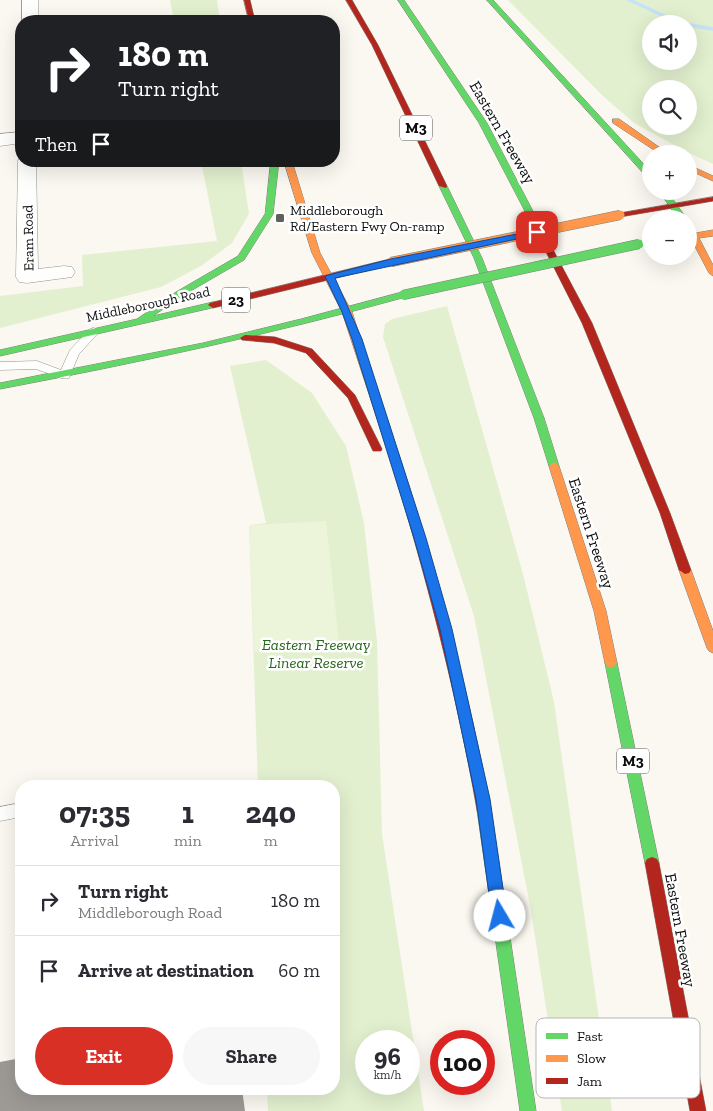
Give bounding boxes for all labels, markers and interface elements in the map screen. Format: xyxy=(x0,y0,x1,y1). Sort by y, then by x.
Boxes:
map controls xyxy=(642,15,697,265)
button: sound xyxy=(642,15,697,70)
text: 180 m xyxy=(118,33,208,75)
icon: right xyxy=(35,35,100,100)
text: Turn right xyxy=(118,75,219,102)
street label: Eastern Freeway xyxy=(465,77,540,188)
button: search xyxy=(642,80,697,135)
road number: M3 xyxy=(400,116,432,140)
icon: arrive xyxy=(87,130,115,158)
text: Then xyxy=(35,133,77,156)
button: + xyxy=(642,145,697,200)
place label: Middleborough Rd/Eastern Fwy On-ramp xyxy=(290,202,445,235)
street label: Eram Road xyxy=(19,204,38,271)
button: − xyxy=(642,210,697,265)
pin xyxy=(516,211,558,253)
marker: Middleborough Rd/Eastern Fwy On-ramp xyxy=(274,212,286,224)
icon: arrive xyxy=(523,218,551,246)
street label: Middleborough Road xyxy=(85,283,212,326)
road number: 23 xyxy=(222,288,250,312)
street label: Eastern Freeway xyxy=(565,475,619,592)
park label: Eastern Freeway Linear Reserve xyxy=(262,635,371,672)
road number: M3 xyxy=(617,748,649,774)
text: 07:35 xyxy=(59,795,130,831)
text: 1 xyxy=(182,795,194,831)
text: 240 xyxy=(246,795,296,831)
text: Arrival xyxy=(70,831,119,850)
text: min xyxy=(174,831,202,850)
text: m xyxy=(264,831,278,850)
street label: Eastern Freeway xyxy=(661,872,700,989)
text: Turn right xyxy=(78,880,168,903)
icon: right xyxy=(35,887,63,915)
text: 180 m xyxy=(271,889,320,912)
position arrow xyxy=(473,889,525,941)
text: Middleborough Road xyxy=(78,903,222,922)
icon: arrive xyxy=(35,957,63,985)
text: Arrive at destination xyxy=(78,959,254,982)
text: 60 m xyxy=(278,959,320,982)
legend xyxy=(536,1018,700,1098)
button: Exit xyxy=(35,1027,173,1085)
button: Share xyxy=(183,1027,320,1085)
text: Fast xyxy=(577,1028,604,1045)
speed limit sign: 100 xyxy=(430,1030,495,1095)
text: 96 xyxy=(374,1041,401,1071)
text: Slow xyxy=(577,1050,606,1067)
text: km/h xyxy=(374,1068,401,1082)
text: Jam xyxy=(577,1073,602,1090)

